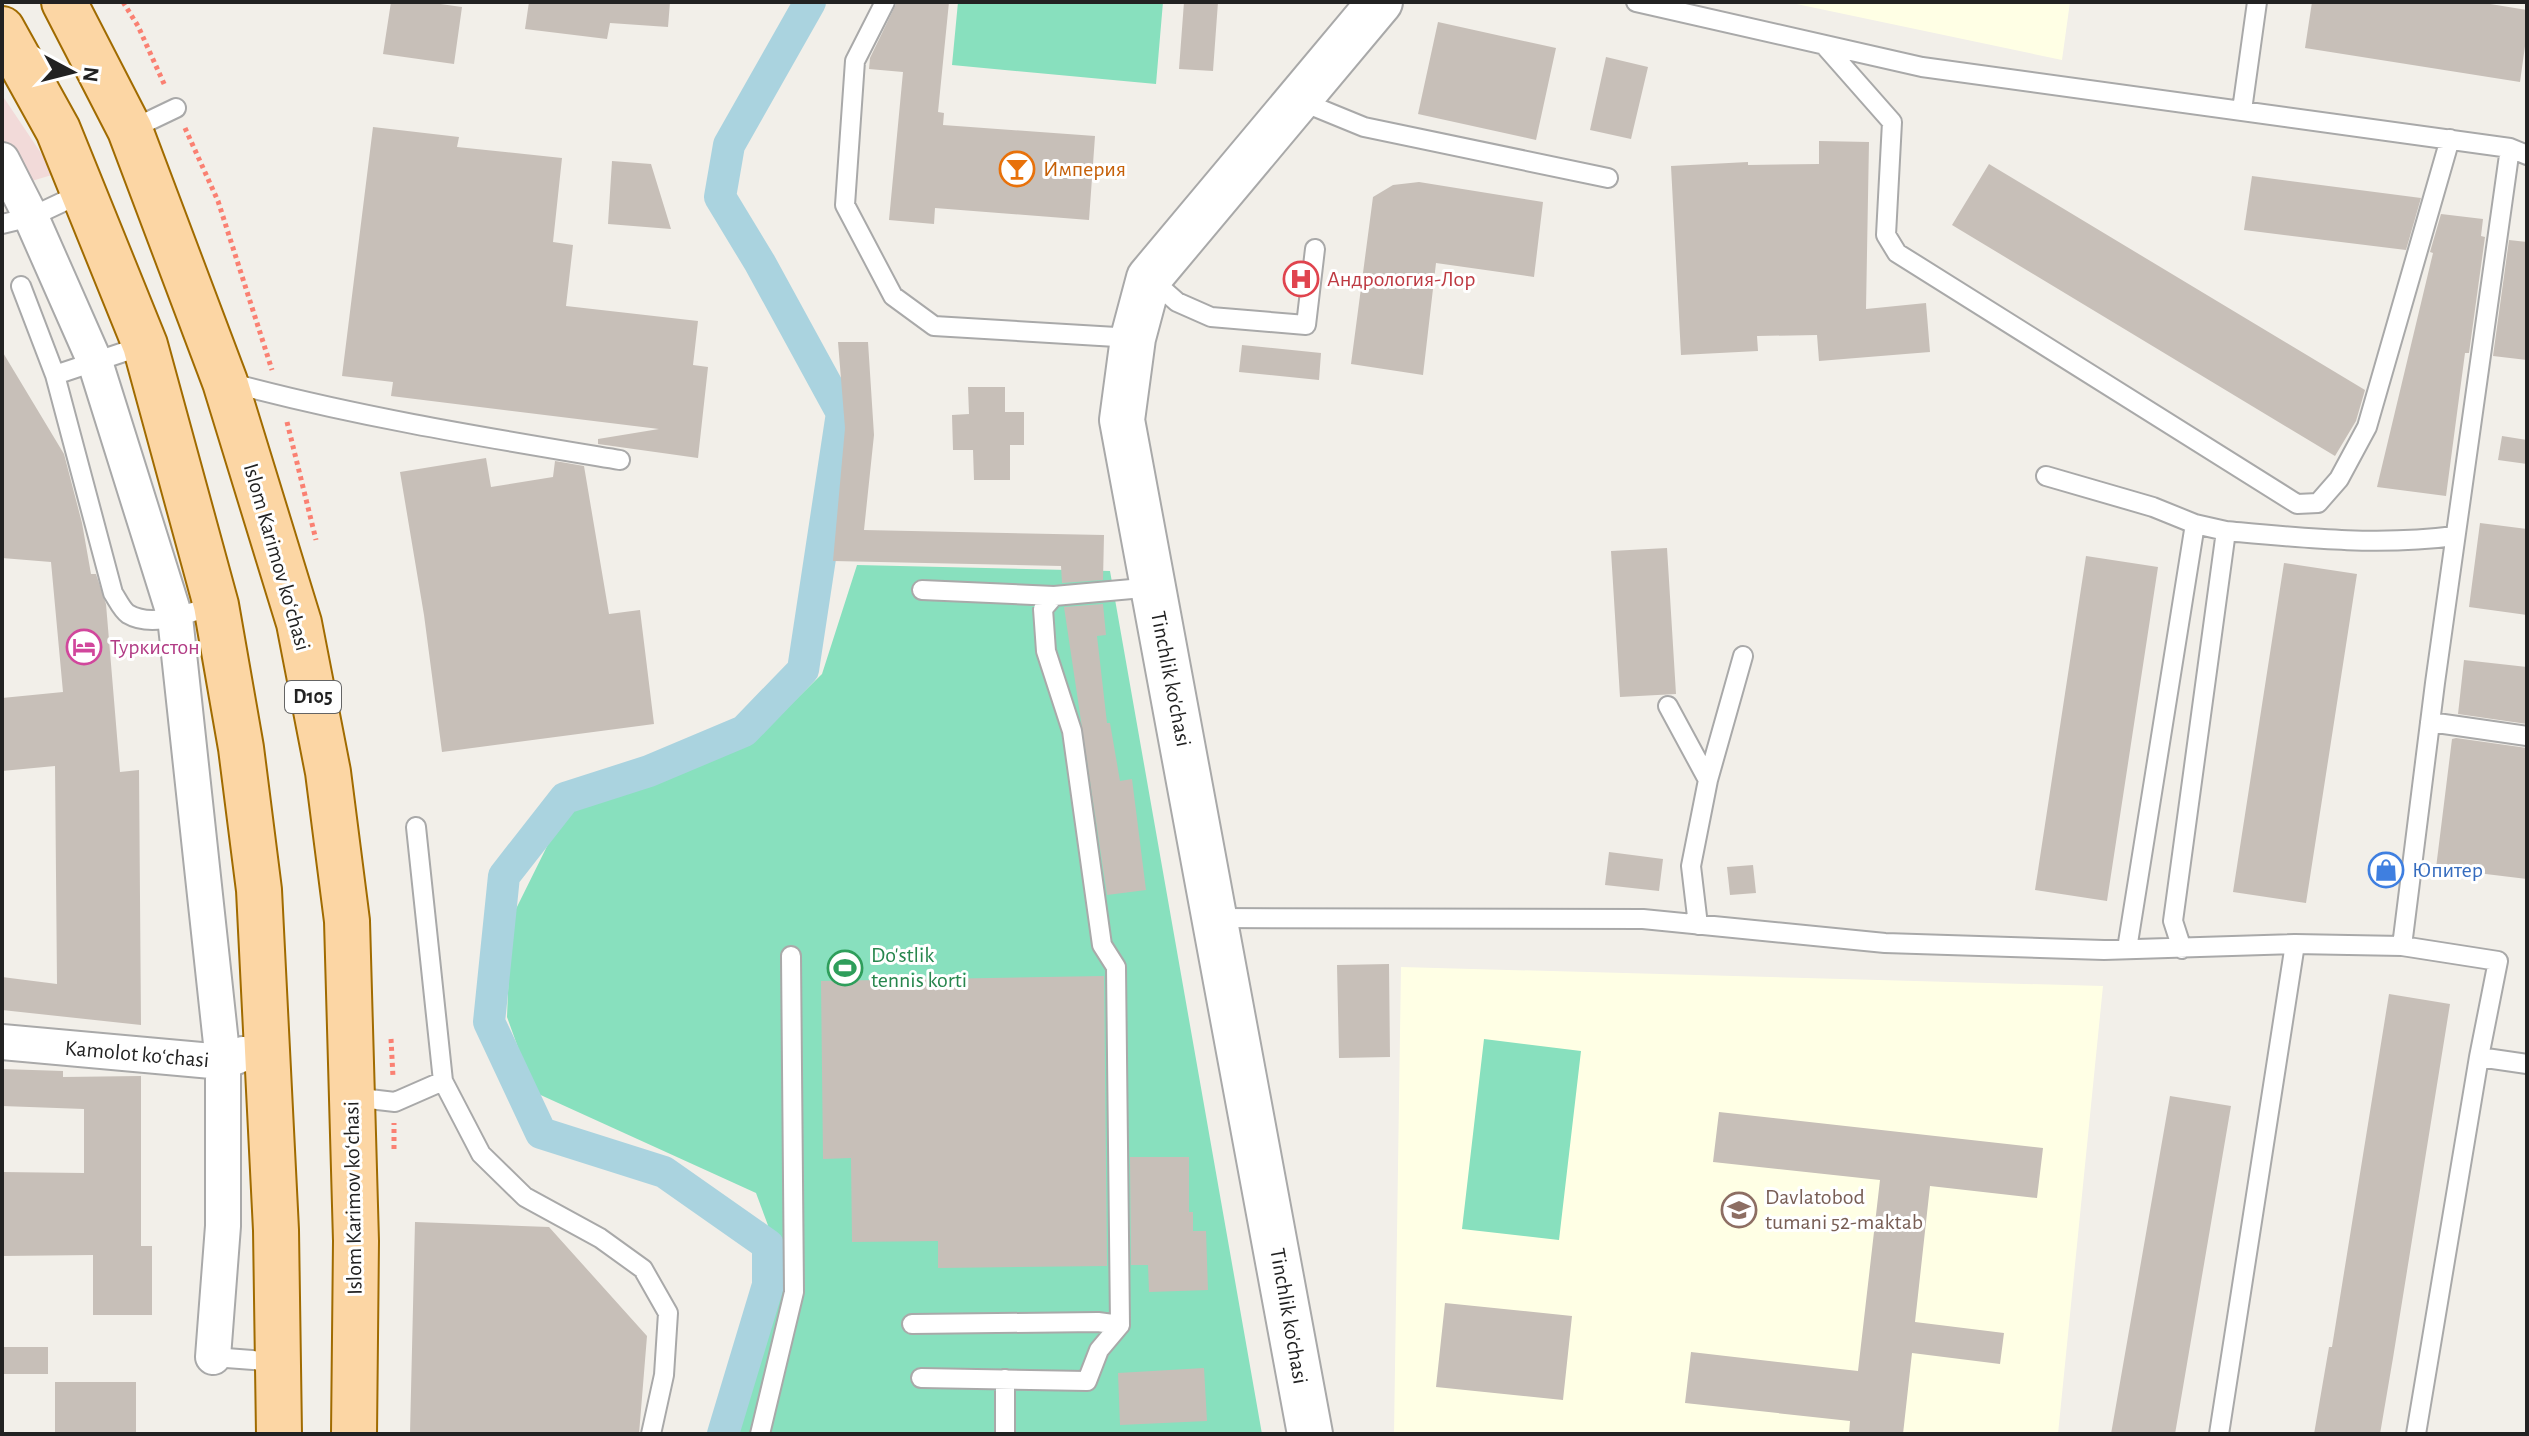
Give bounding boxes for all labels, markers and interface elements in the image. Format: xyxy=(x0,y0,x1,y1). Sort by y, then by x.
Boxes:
north arrow xyxy=(32,32,112,112)
text: N xyxy=(79,65,103,83)
bar icon: Империя xyxy=(998,150,1036,188)
place label: Империя xyxy=(1043,158,1126,180)
hospital icon: Андрология-Лор xyxy=(1282,260,1320,298)
place label: Андрология-Лор xyxy=(1327,268,1475,290)
street label: Islom Karimov koʻchasi xyxy=(240,461,314,653)
street label: Tinchlik ko'chasi xyxy=(1147,609,1195,749)
hotel icon: Туркистон xyxy=(65,628,103,666)
place label: Туркистон xyxy=(110,636,200,658)
road number: D105 xyxy=(285,681,341,713)
shop icon: Юпитер xyxy=(2367,851,2405,889)
place label: Юпитер xyxy=(2412,859,2483,881)
place label: Do'stlik tennis korti xyxy=(871,944,967,991)
sports icon: Do'stlik tennis korti xyxy=(826,949,864,987)
street label: Kamolot koʻchasi xyxy=(64,1037,210,1071)
street label: Islom Karimov koʻchasi xyxy=(340,1101,366,1295)
place label: Davlatobod tumani 52-maktab xyxy=(1765,1186,1923,1233)
school or university icon: Davlatobod tumani 52-maktab xyxy=(1720,1191,1758,1229)
street label: Tinchlik ko'chasi xyxy=(1266,1246,1312,1386)

